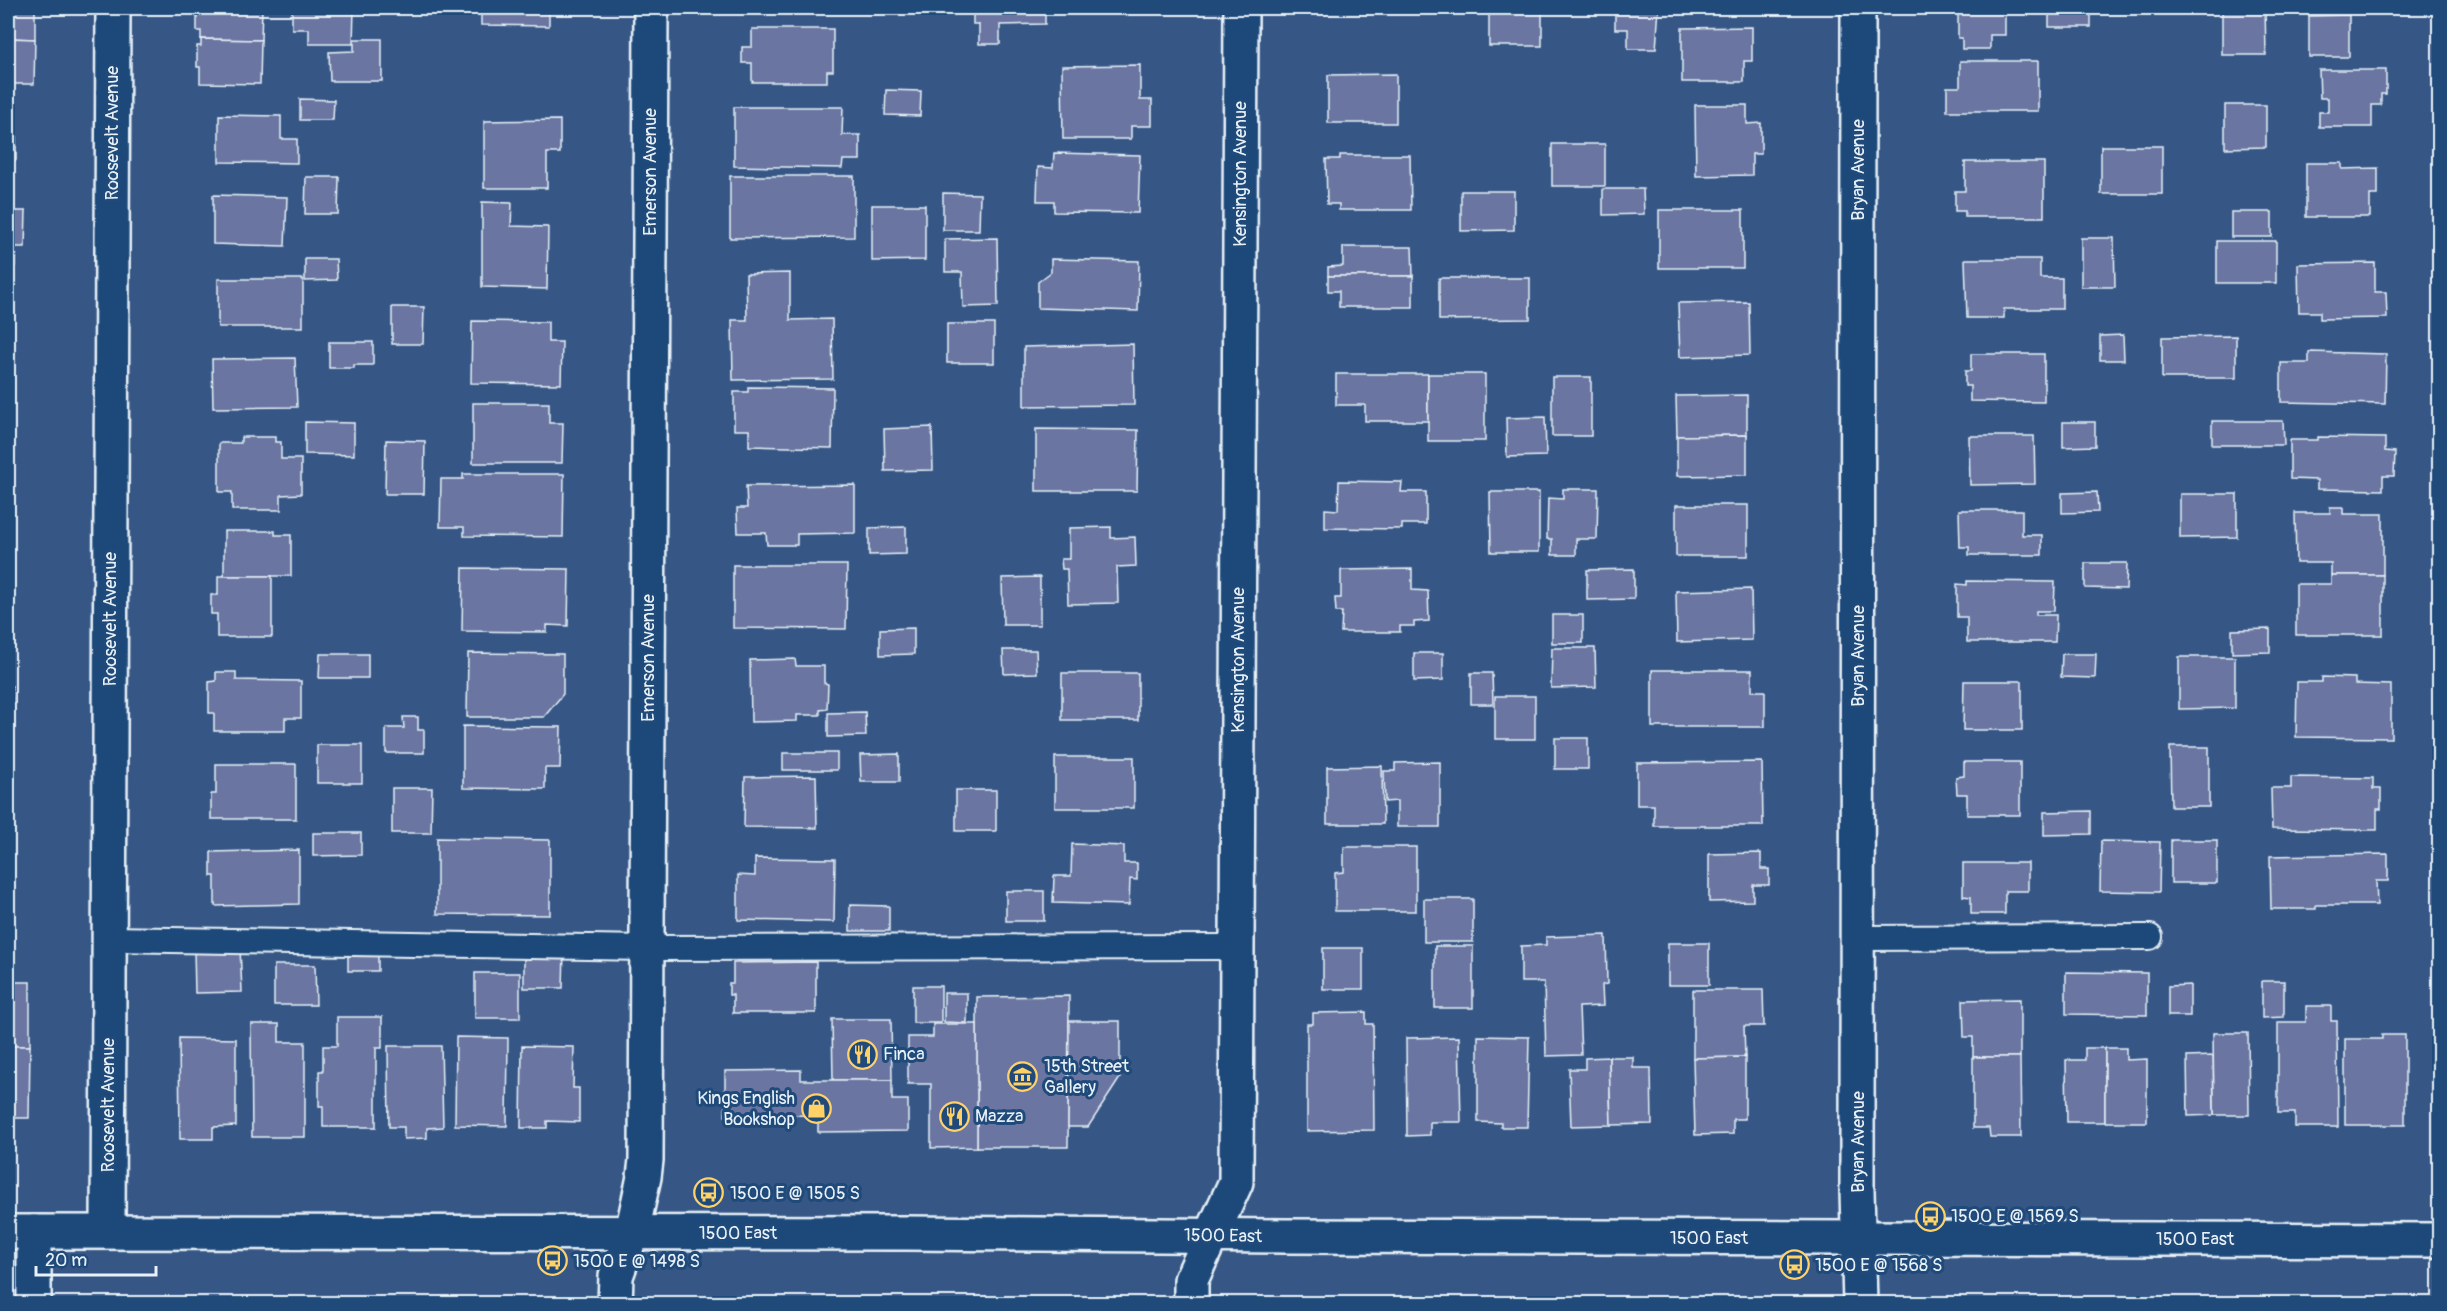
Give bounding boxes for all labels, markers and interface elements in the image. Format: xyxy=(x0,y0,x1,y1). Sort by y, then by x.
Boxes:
street label: Roosevelt Avenue xyxy=(101,66,124,200)
street label: Kensington Avenue xyxy=(1229,101,1252,247)
street label: Emerson Avenue xyxy=(639,108,662,236)
street label: Bryan Avenue xyxy=(1847,119,1870,221)
street label: Roosevelt Avenue xyxy=(99,552,122,686)
street label: Kensington Avenue xyxy=(1227,587,1250,733)
street label: Emerson Avenue xyxy=(637,594,660,722)
street label: Bryan Avenue xyxy=(1847,605,1870,707)
street label: Roosevelt Avenue xyxy=(97,1038,120,1172)
restaurant icon: Finca xyxy=(846,1038,878,1070)
place label: Finca xyxy=(883,1043,925,1066)
place label: 15th Street Gallery xyxy=(1044,1055,1130,1099)
museum icon: 15th Street Gallery xyxy=(1007,1060,1039,1092)
place label: Kings English Bookshop xyxy=(697,1087,795,1131)
street label: Bryan Avenue xyxy=(1847,1091,1870,1193)
shop icon: Kings English Bookshop xyxy=(800,1092,832,1124)
restaurant icon: Mazza xyxy=(938,1100,970,1132)
place label: Mazza xyxy=(975,1105,1023,1128)
bus stop icon: 1500 E @ 1505 S xyxy=(693,1177,725,1209)
place label: 1500 E @ 1505 S xyxy=(730,1182,860,1205)
bus stop icon: 1500 E @ 1569 S xyxy=(1914,1200,1946,1232)
place label: 1500 E @ 1569 S xyxy=(1951,1205,2079,1228)
street label: 1500 East xyxy=(699,1222,778,1245)
street label: 1500 East xyxy=(1184,1224,1263,1248)
street label: 1500 East xyxy=(1670,1227,1749,1250)
street label: 1500 East xyxy=(2156,1228,2235,1251)
scale bar xyxy=(36,1239,156,1277)
bus stop icon: 1500 E @ 1498 S xyxy=(536,1245,568,1277)
text: 20 m xyxy=(45,1249,87,1272)
bus stop icon: 1500 E @ 1568 S xyxy=(1778,1249,1810,1281)
place label: 1500 E @ 1498 S xyxy=(573,1250,700,1273)
place label: 1500 E @ 1568 S xyxy=(1815,1254,1943,1277)

